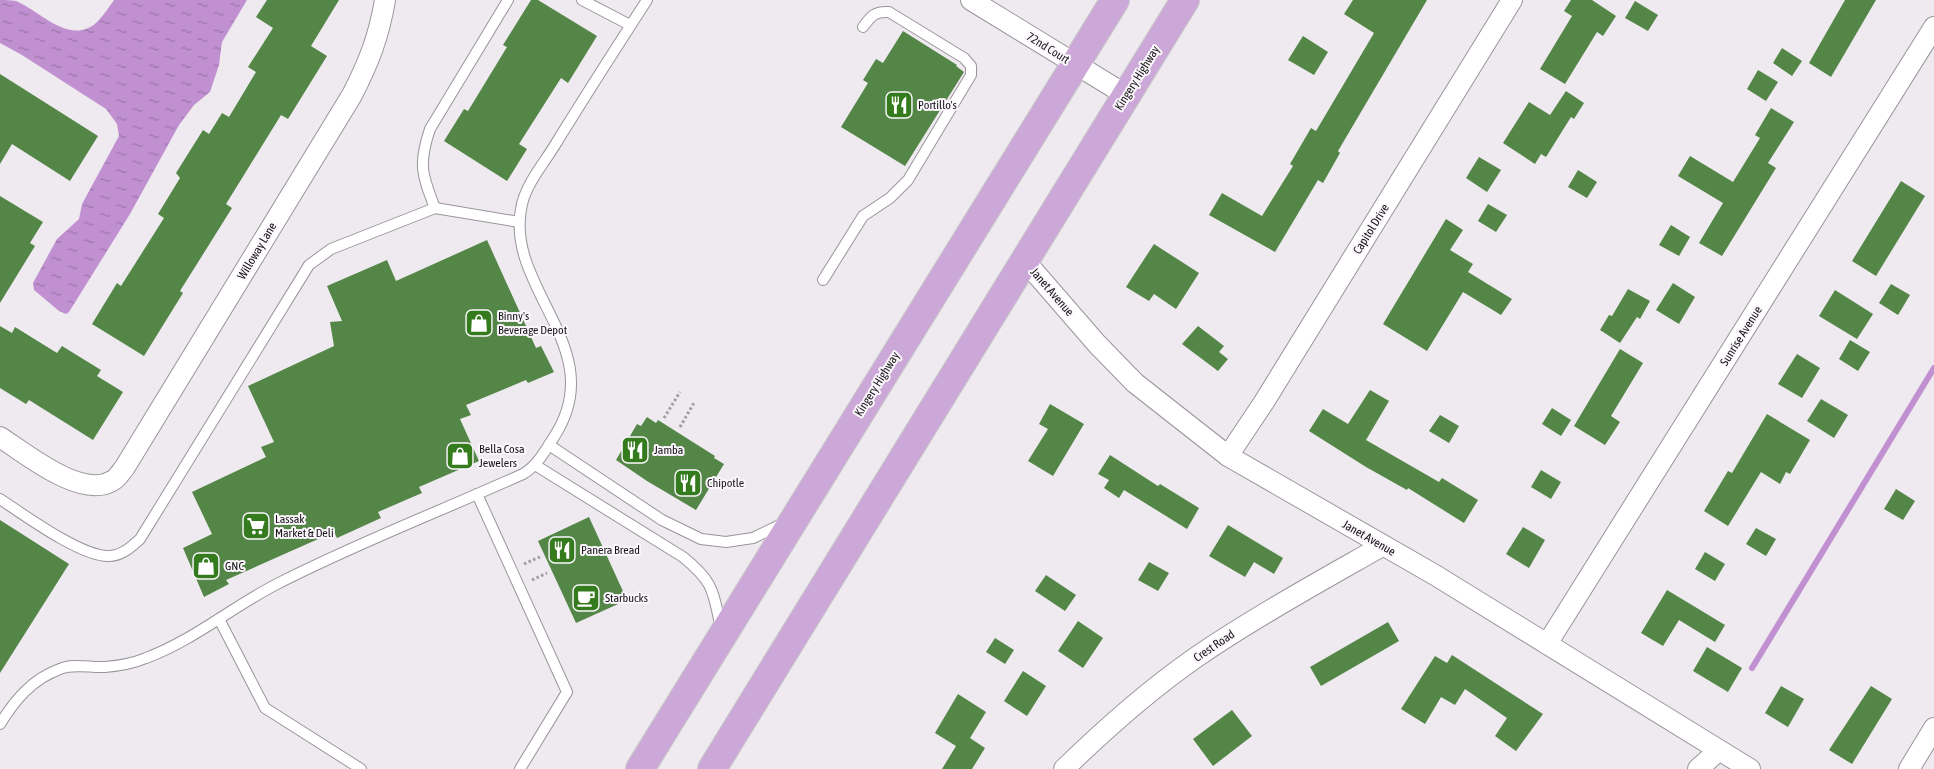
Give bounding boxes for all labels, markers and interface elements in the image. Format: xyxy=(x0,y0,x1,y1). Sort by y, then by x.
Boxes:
street label: 72nd Court xyxy=(1024,29,1073,67)
street label: Kingery Highway xyxy=(1112,43,1162,113)
restaurant icon: Portillo's xyxy=(884,90,914,120)
place label: Portillo's xyxy=(918,98,957,112)
street label: Capitol Drive xyxy=(1350,201,1392,257)
street label: Willoway Lane xyxy=(235,220,279,282)
street label: Janet Avenue xyxy=(1027,265,1077,319)
street label: Sunrise Avenue xyxy=(1717,304,1765,368)
shop icon: Binny's Beverage Depot xyxy=(464,308,494,338)
place label: Binny's Beverage Depot xyxy=(498,309,568,337)
street label: Kingery Highway xyxy=(852,349,902,419)
restaurant icon: Jamba xyxy=(620,435,650,465)
shop icon: Bella Cosa Jewelers xyxy=(445,441,475,471)
place label: Bella Cosa Jewelers xyxy=(479,442,525,470)
place label: Jamba xyxy=(654,443,683,457)
restaurant icon: Chipotle xyxy=(673,468,703,498)
place label: Chipotle xyxy=(707,476,744,490)
supermarket icon: Lassak Market & Deli xyxy=(241,511,271,541)
place label: Lassak Market & Deli xyxy=(275,512,334,540)
street label: Janet Avenue xyxy=(1340,517,1398,559)
restaurant icon: Panera Bread xyxy=(547,535,577,565)
place label: Panera Bread xyxy=(581,543,640,557)
shop icon: GNC xyxy=(191,551,221,581)
place label: GNC xyxy=(225,559,244,573)
cafe icon: Starbucks xyxy=(571,583,601,613)
place label: Starbucks xyxy=(605,591,648,605)
street label: Crest Road xyxy=(1191,627,1237,665)

